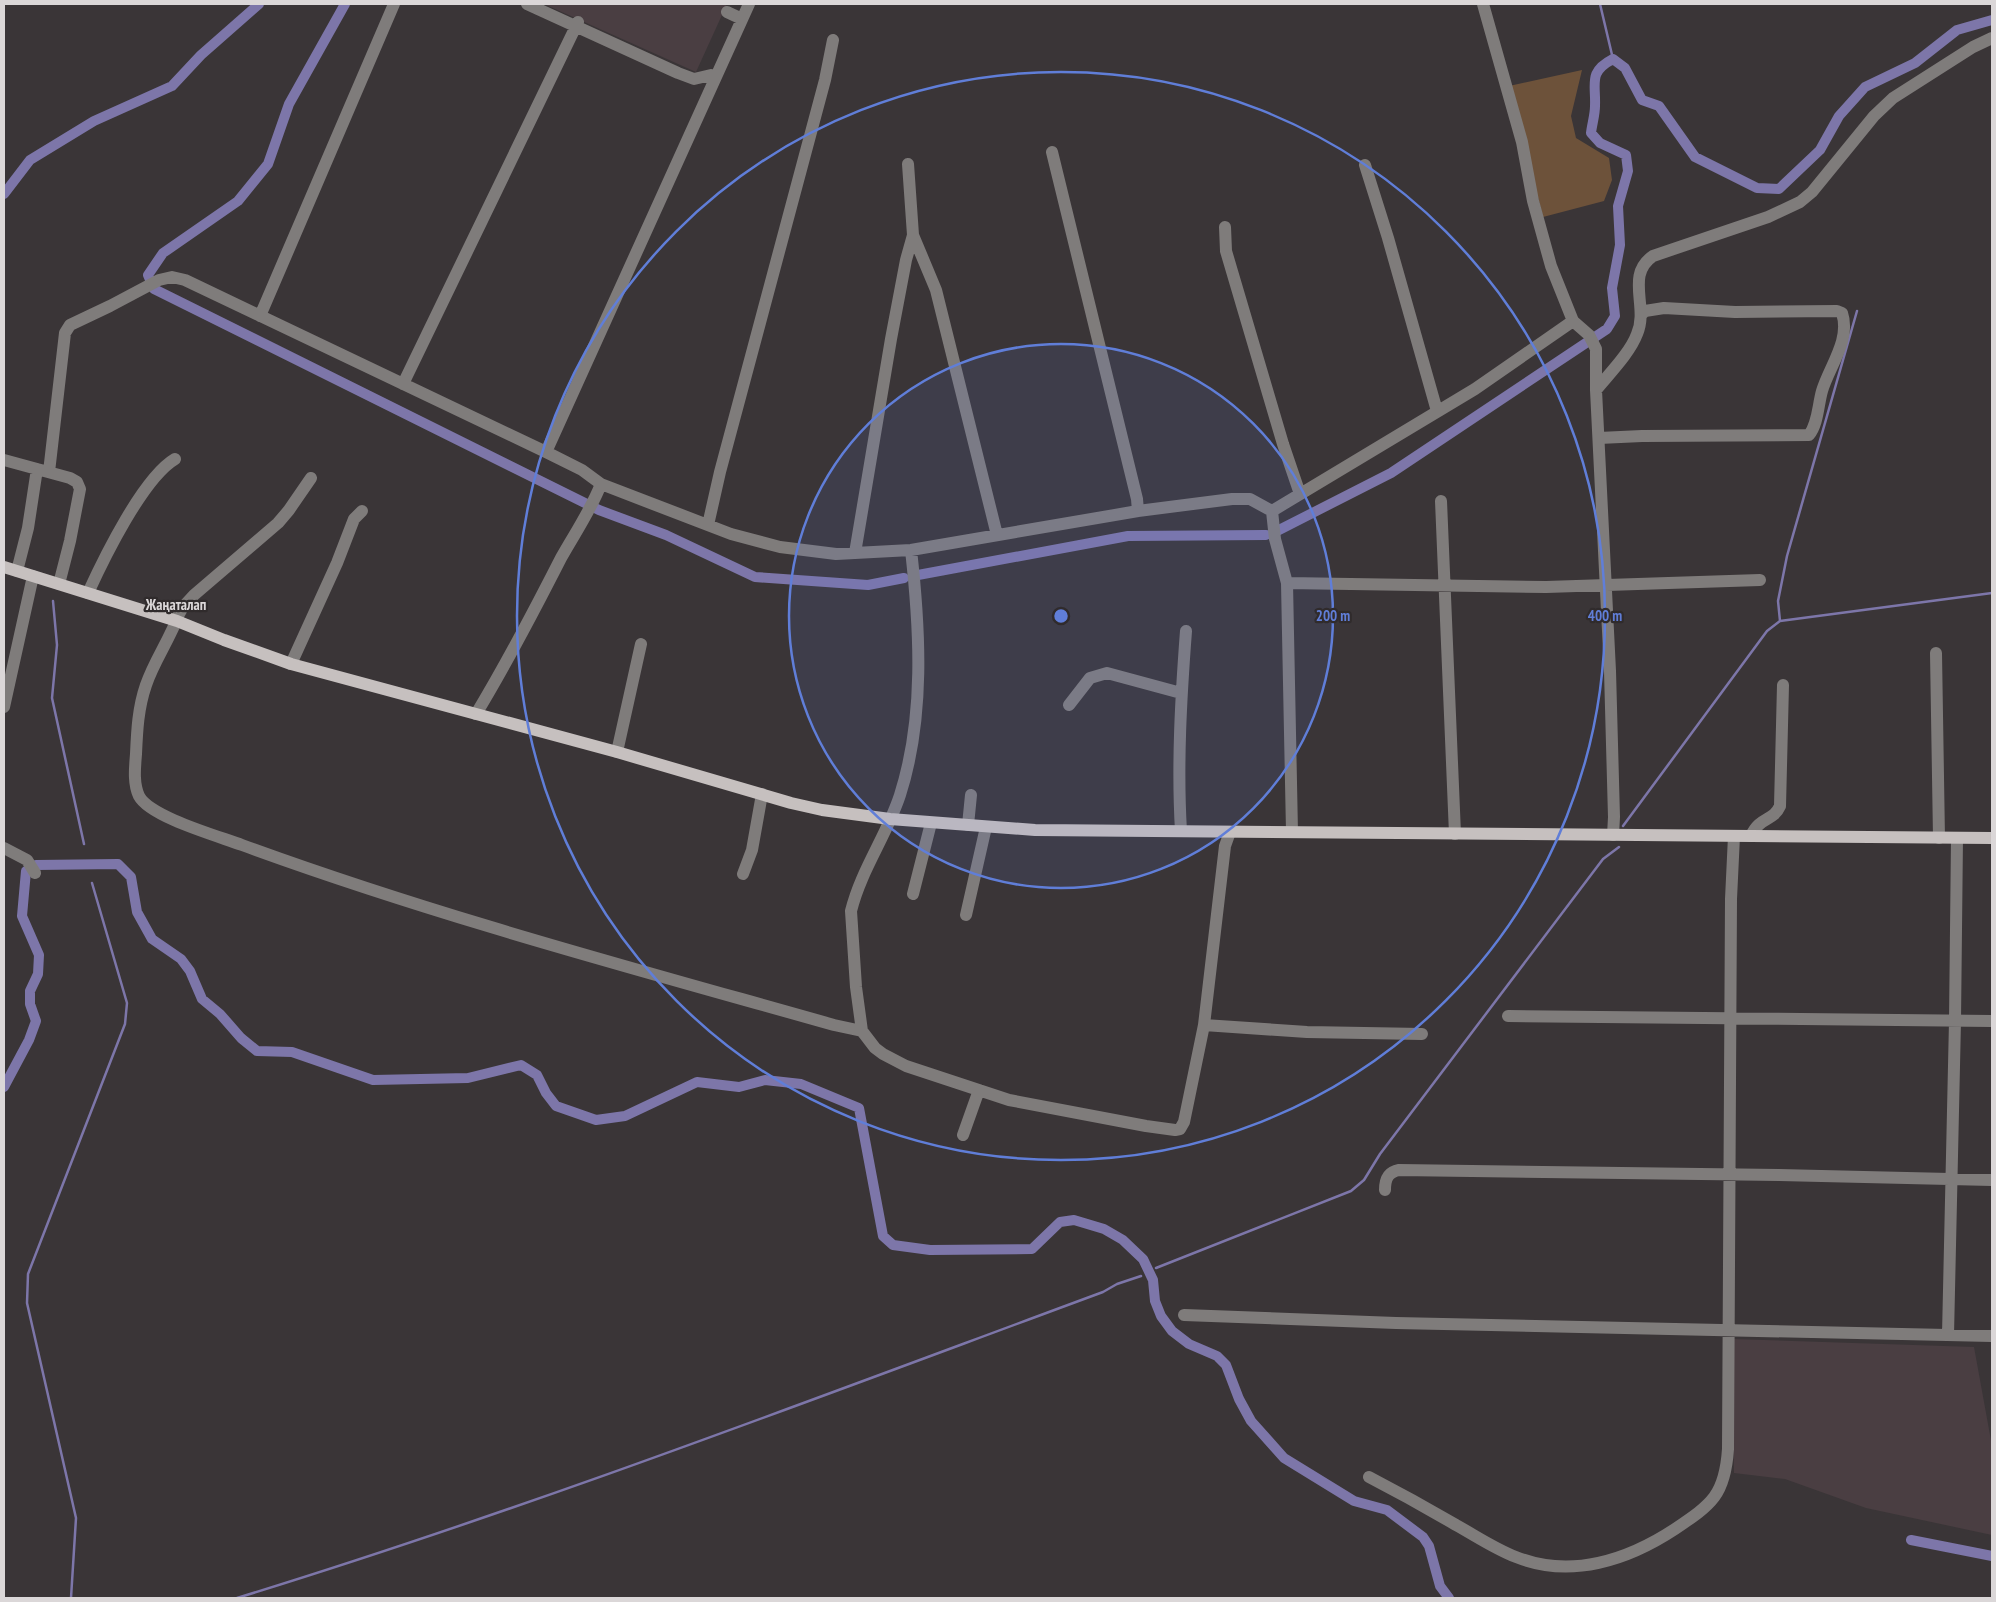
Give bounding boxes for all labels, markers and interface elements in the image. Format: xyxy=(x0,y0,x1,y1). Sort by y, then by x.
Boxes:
district label: Жаңаталап xyxy=(145,595,206,614)
text: 200 m xyxy=(1316,606,1350,625)
text: 400 m xyxy=(1588,606,1622,625)
centre of rings xyxy=(1052,607,1070,625)

